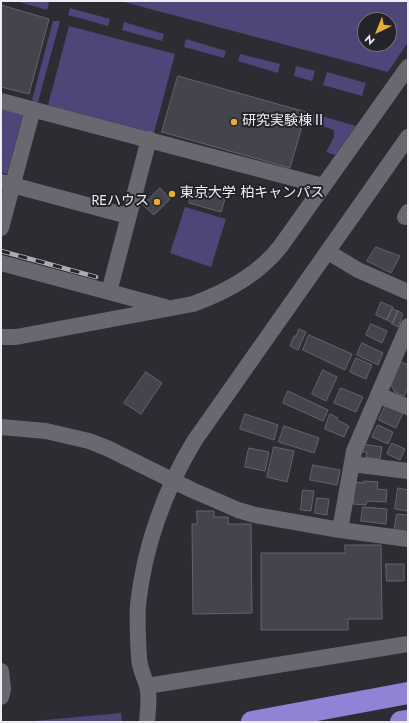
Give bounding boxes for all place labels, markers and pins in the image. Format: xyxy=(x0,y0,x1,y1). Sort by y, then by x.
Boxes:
place label: 研究実験棟Ⅱ xyxy=(242,114,326,130)
marker: 研究実験棟Ⅱ xyxy=(229,117,239,127)
place label: 東京大学 柏キャンパス xyxy=(180,186,324,202)
marker: 東京大学 柏キャンパス xyxy=(167,189,177,199)
place label: REハウス xyxy=(91,194,149,210)
marker: REハウス xyxy=(152,197,162,207)

